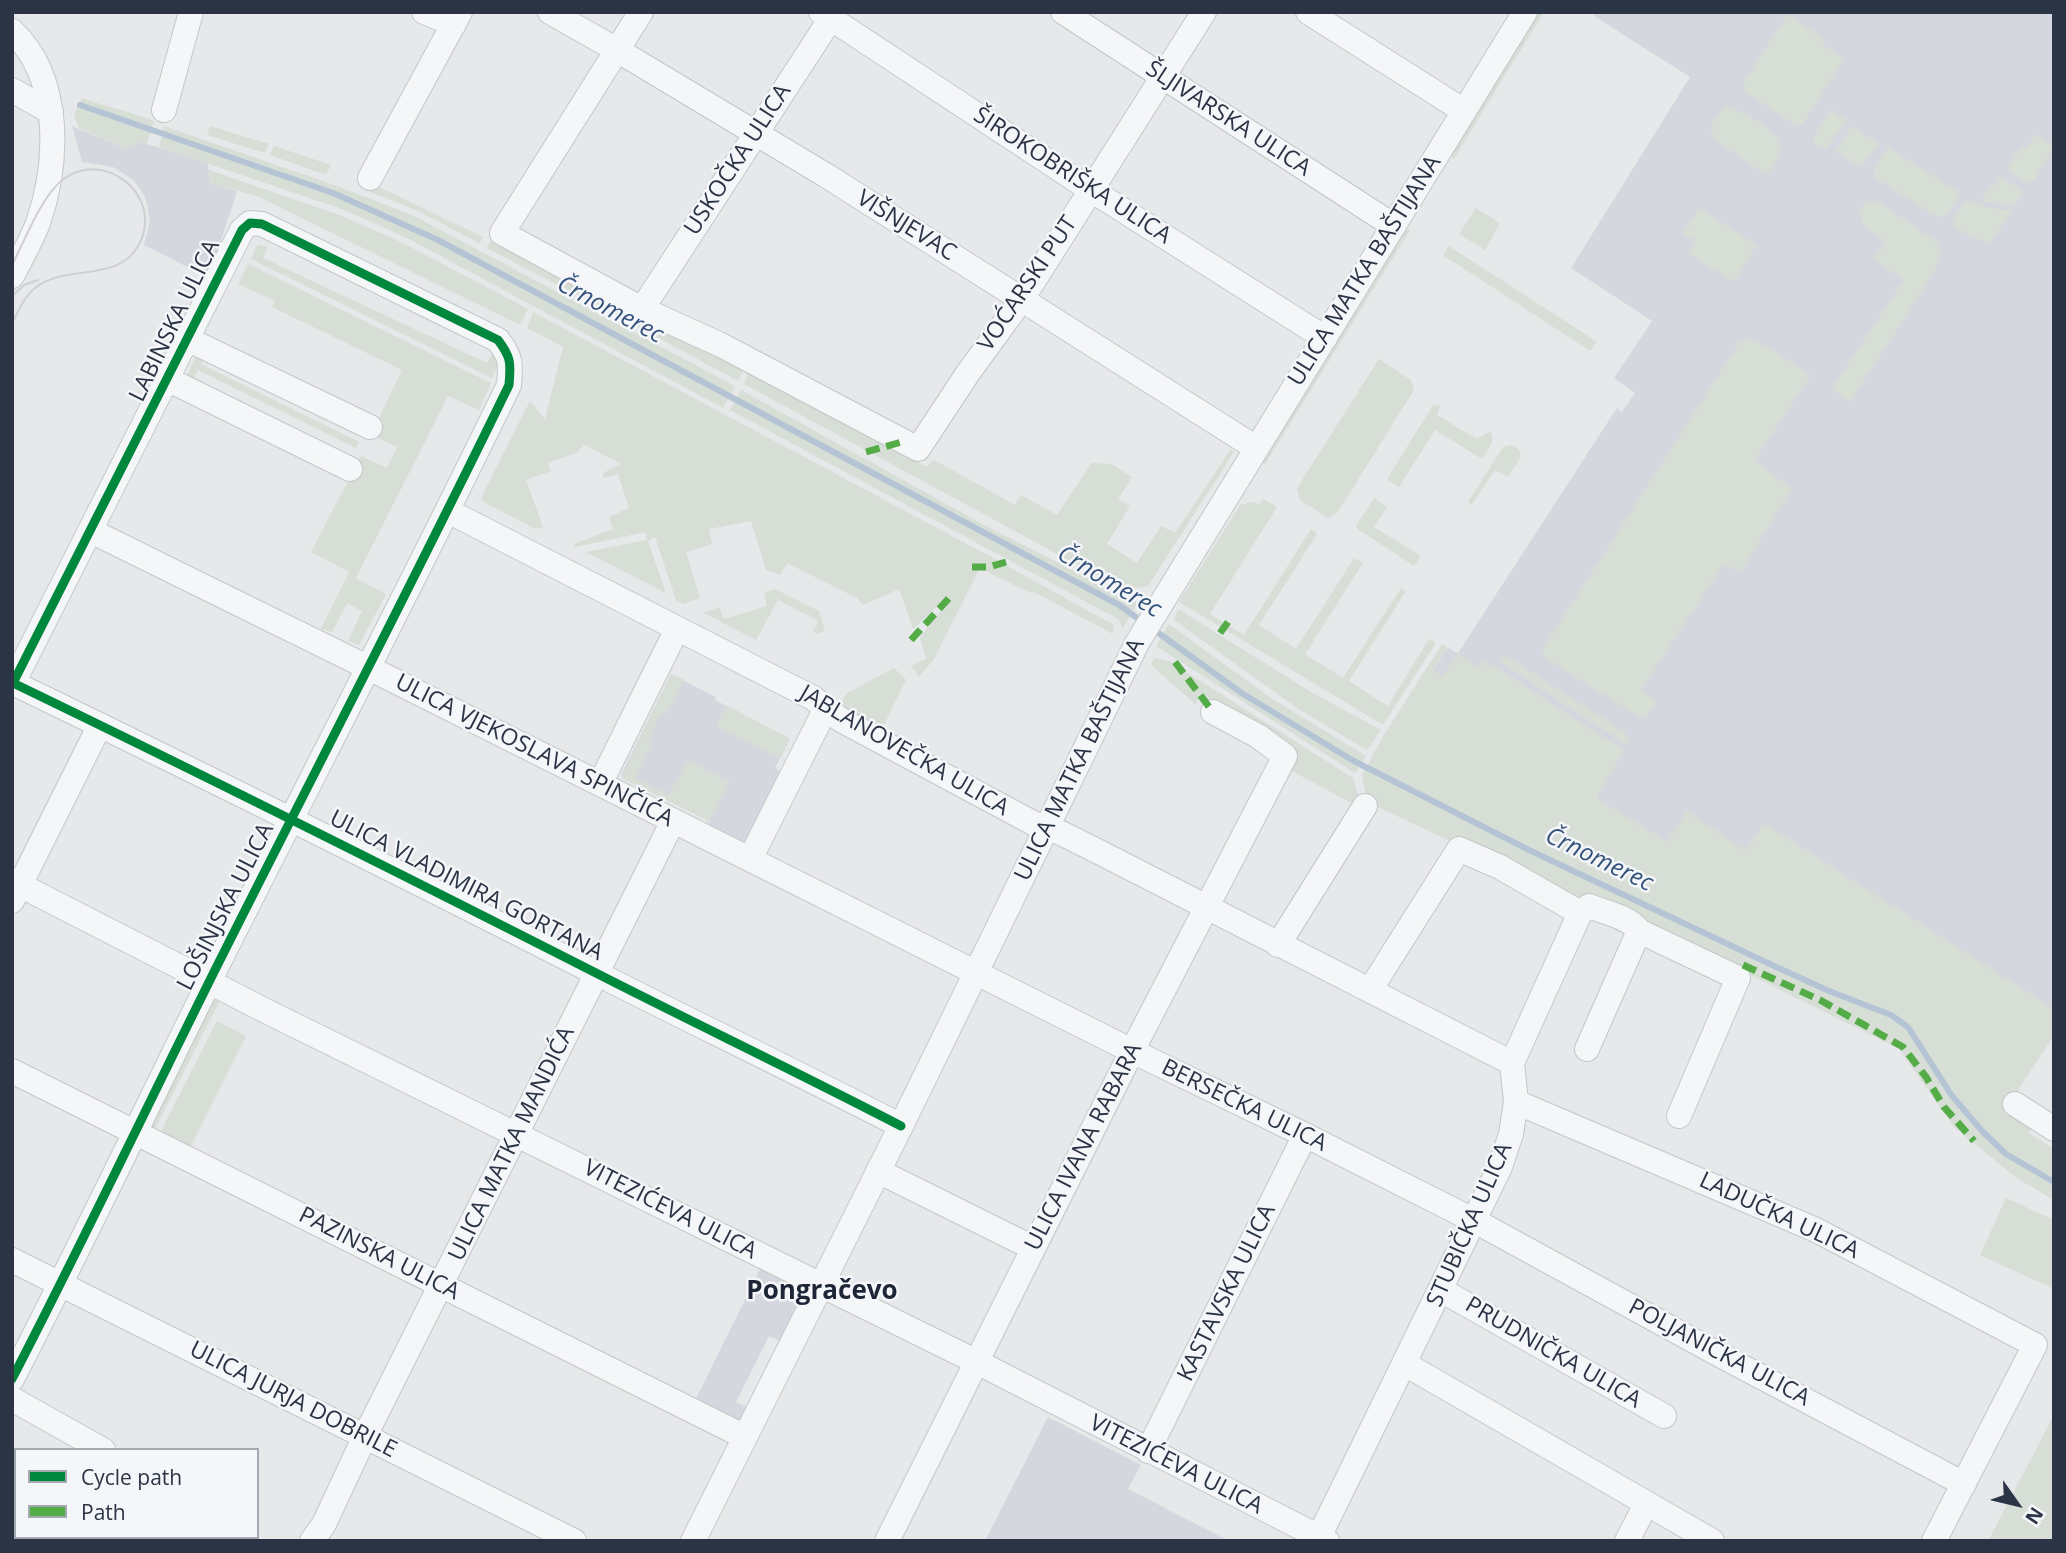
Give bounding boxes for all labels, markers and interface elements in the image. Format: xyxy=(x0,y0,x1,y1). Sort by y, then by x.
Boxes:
street label: ŠLJIVARSKA ULICA xyxy=(1140,55,1316,183)
street label: USKOČKA ULICA xyxy=(679,79,797,241)
street label: ŠIROKOBRIŠKA ULICA xyxy=(968,102,1176,250)
street label: ULICA MATKA BAŠTIJANA xyxy=(1283,151,1447,391)
street label: VIŠNJEVAC xyxy=(851,185,961,267)
street label: VOĆARSKI PUT xyxy=(973,211,1083,357)
street label: LABINSKA ULICA xyxy=(124,236,226,406)
water label: Črnomerec xyxy=(552,270,668,350)
water label: Črnomerec xyxy=(1052,540,1166,624)
street label: ULICA MATKA BAŠTIJANA xyxy=(1009,634,1151,886)
street label: ULICA VJEKOSLAVA SPINČIĆA xyxy=(390,669,678,833)
street label: JABLANOVEČKA ULICA xyxy=(794,680,1014,822)
street label: ULICA VLADIMIRA GORTANA xyxy=(325,805,607,967)
street label: LOŠINJSKA ULICA xyxy=(172,819,280,995)
water label: Črnomerec xyxy=(1541,822,1657,898)
street label: ULICA MATKA MANDIĆA xyxy=(443,1022,581,1266)
street label: ULICA IVANA RABARA xyxy=(1020,1038,1148,1256)
street label: BERSEČKA ULICA xyxy=(1157,1054,1331,1158)
street label: STUBIČKA ULICA xyxy=(1421,1139,1519,1311)
street label: VITEZIĆEVA ULICA xyxy=(579,1154,761,1266)
street label: LADUČKA ULICA xyxy=(1695,1167,1863,1265)
street label: KASTAVSKA ULICA xyxy=(1172,1200,1282,1386)
street label: PAZINSKA ULICA xyxy=(294,1202,464,1306)
district label: Pongračevo xyxy=(746,1276,898,1308)
street label: PRUDNIČKA ULICA xyxy=(1460,1291,1646,1415)
street label: POLJANIČKA ULICA xyxy=(1624,1294,1814,1412)
street label: ULICA JURJA DOBRILE xyxy=(185,1336,401,1464)
street label: VITEZIĆEVA ULICA xyxy=(1085,1409,1267,1521)
legend xyxy=(14,1448,259,1539)
text: Cycle path xyxy=(81,1463,182,1491)
north arrow xyxy=(1982,1469,2052,1539)
text: Path xyxy=(81,1498,126,1526)
text: N xyxy=(2019,1502,2050,1529)

